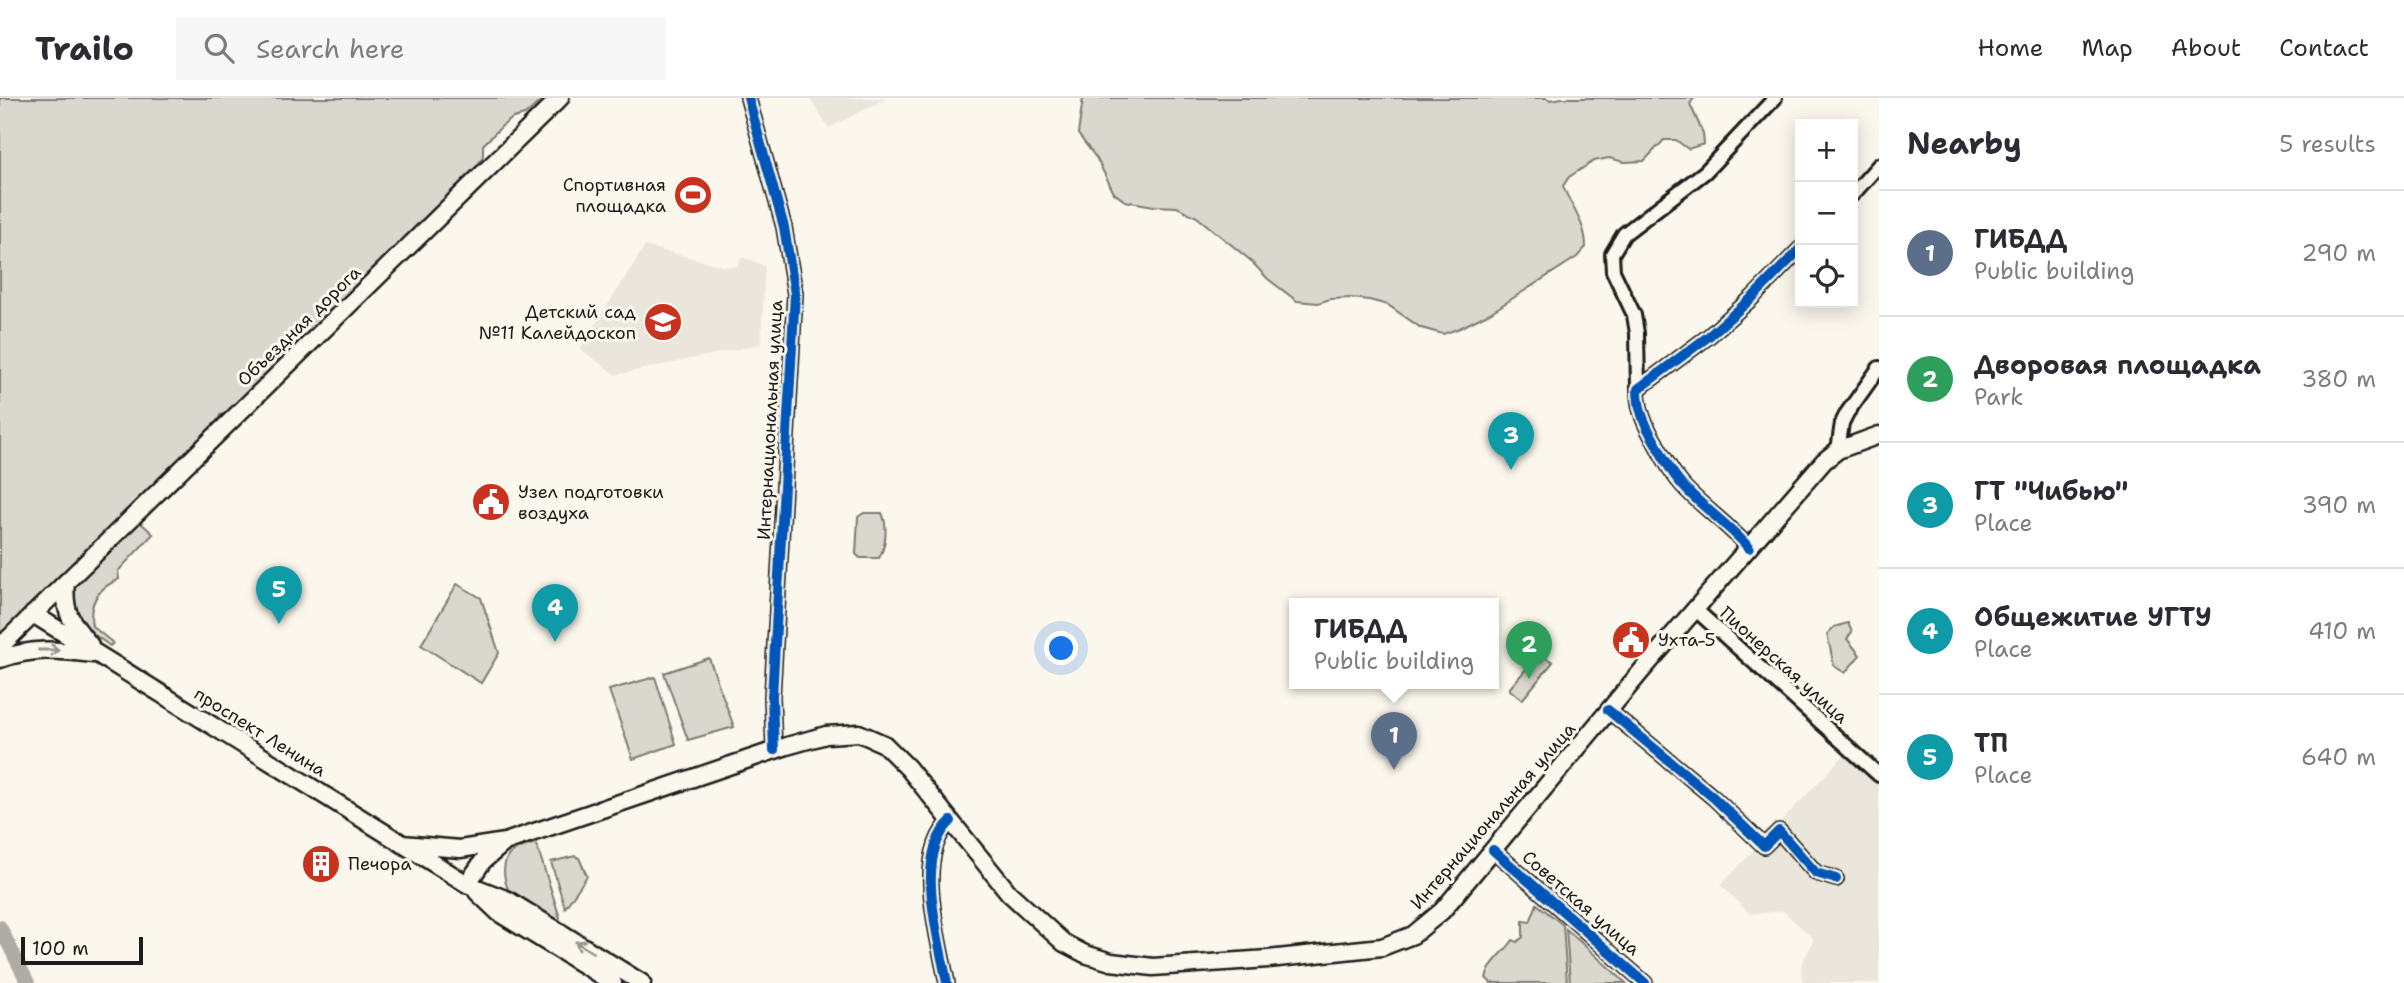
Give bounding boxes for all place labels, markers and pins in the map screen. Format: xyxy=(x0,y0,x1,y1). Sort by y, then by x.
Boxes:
place label: Спортивная площадка xyxy=(563,173,666,218)
sports icon: Спортивная площадка xyxy=(672,174,714,216)
place label: Детский сад №11 Калейдоскоп xyxy=(479,300,637,345)
school or university icon: Детский сад №11 Калейдоскоп xyxy=(642,301,684,343)
pin: 3 xyxy=(1488,412,1534,470)
place label: Узел подготовки воздуха xyxy=(518,480,664,525)
public building icon: Узел подготовки воздуха xyxy=(470,481,512,523)
pin: 5 xyxy=(256,566,302,624)
pin: 4 xyxy=(532,584,578,642)
public building icon: Ухта-5 xyxy=(1610,619,1652,661)
pin: 2 xyxy=(1506,621,1552,679)
place label: Ухта-5 xyxy=(1658,628,1716,652)
pin: 1 xyxy=(1371,712,1417,770)
building icon: Печора xyxy=(300,843,342,885)
place label: Печора xyxy=(348,852,412,876)

